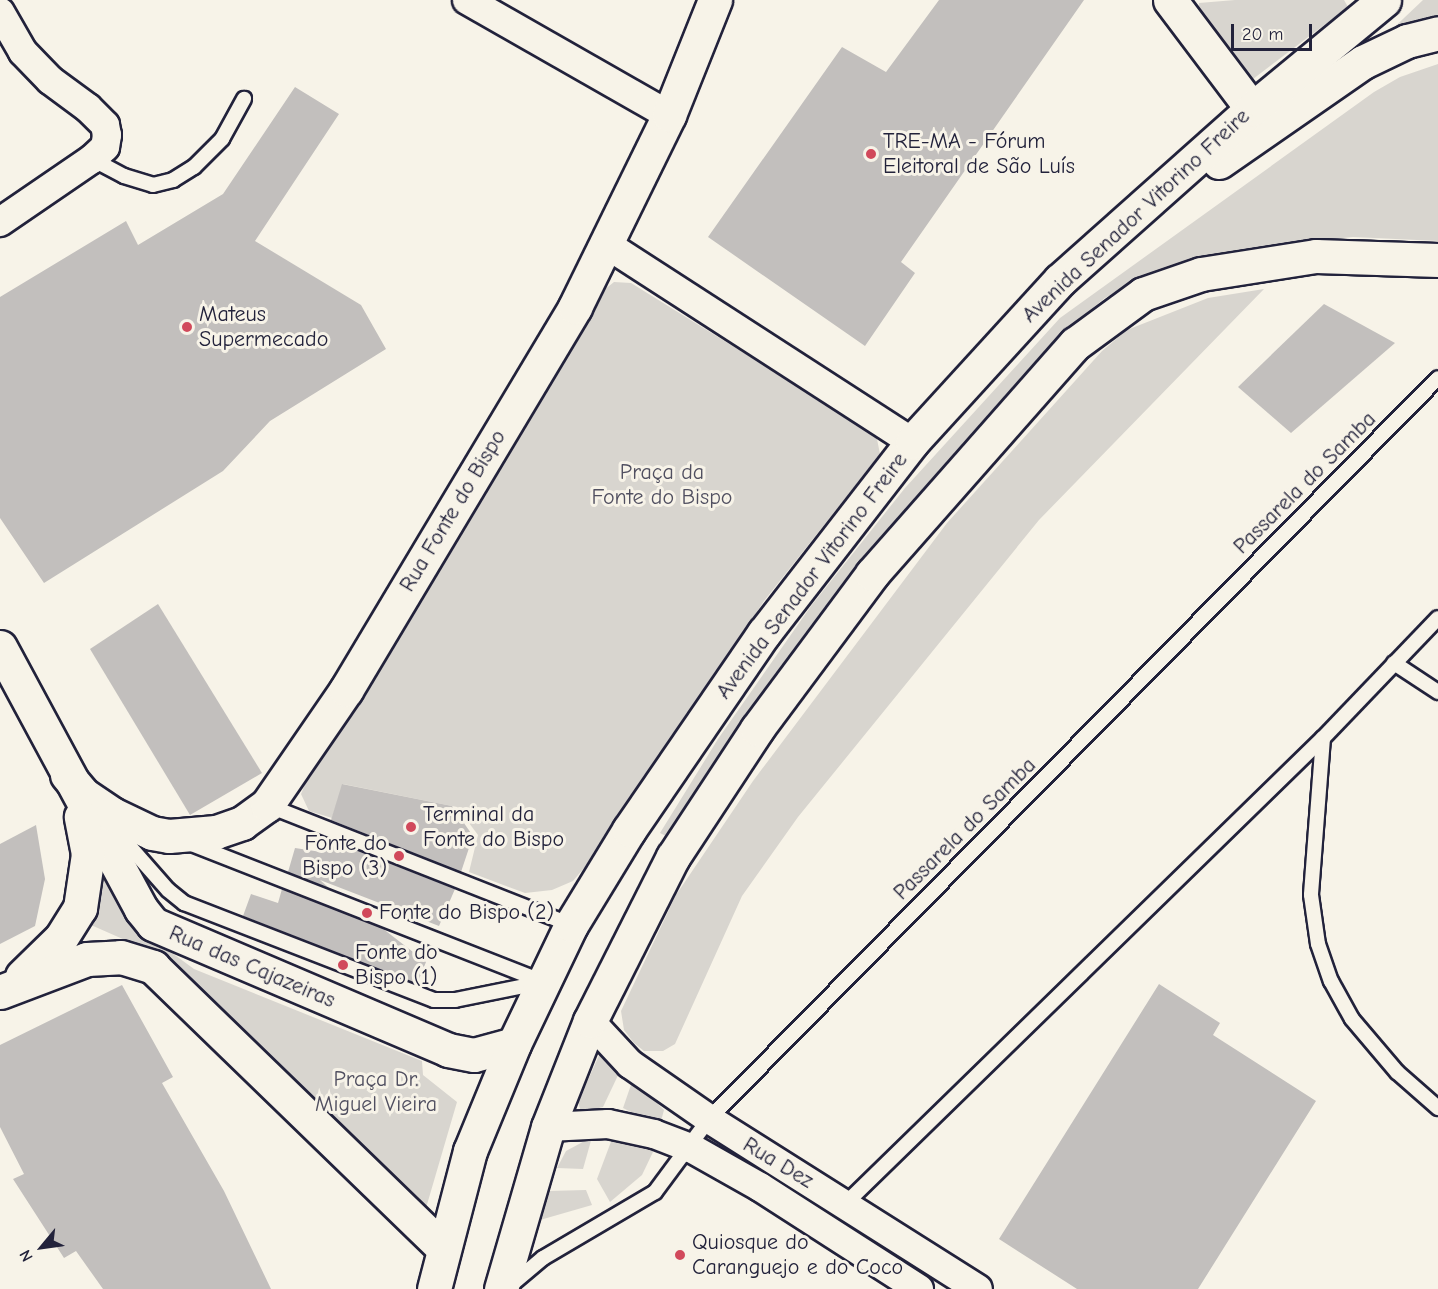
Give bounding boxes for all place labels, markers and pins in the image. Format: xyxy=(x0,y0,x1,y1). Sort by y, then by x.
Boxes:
place label: TRE-MA - Fórum Eleitoral de São Luís xyxy=(883,128,1075,180)
marker: TRE-MA - Fórum Eleitoral de São Luís xyxy=(864,147,878,161)
place label: Mateus Supermecado xyxy=(199,301,328,352)
marker: Mateus Supermecado xyxy=(180,320,194,334)
place label: Terminal da Fonte do Bispo xyxy=(423,801,564,852)
marker: Terminal da Fonte do Bispo xyxy=(404,820,418,834)
place label: Fonte do Bispo (3) xyxy=(302,830,387,882)
marker: Fonte do Bispo (3) xyxy=(392,849,406,863)
place label: Fonte do Bispo (2) xyxy=(379,900,554,926)
marker: Fonte do Bispo (2) xyxy=(360,906,374,920)
place label: Fonte do Bispo (1) xyxy=(355,939,438,990)
marker: Fonte do Bispo (1) xyxy=(336,958,350,972)
place label: Quiosque do Caranguejo e do Coco xyxy=(692,1229,903,1280)
marker: Quiosque do Caranguejo e do Coco xyxy=(673,1248,687,1262)

